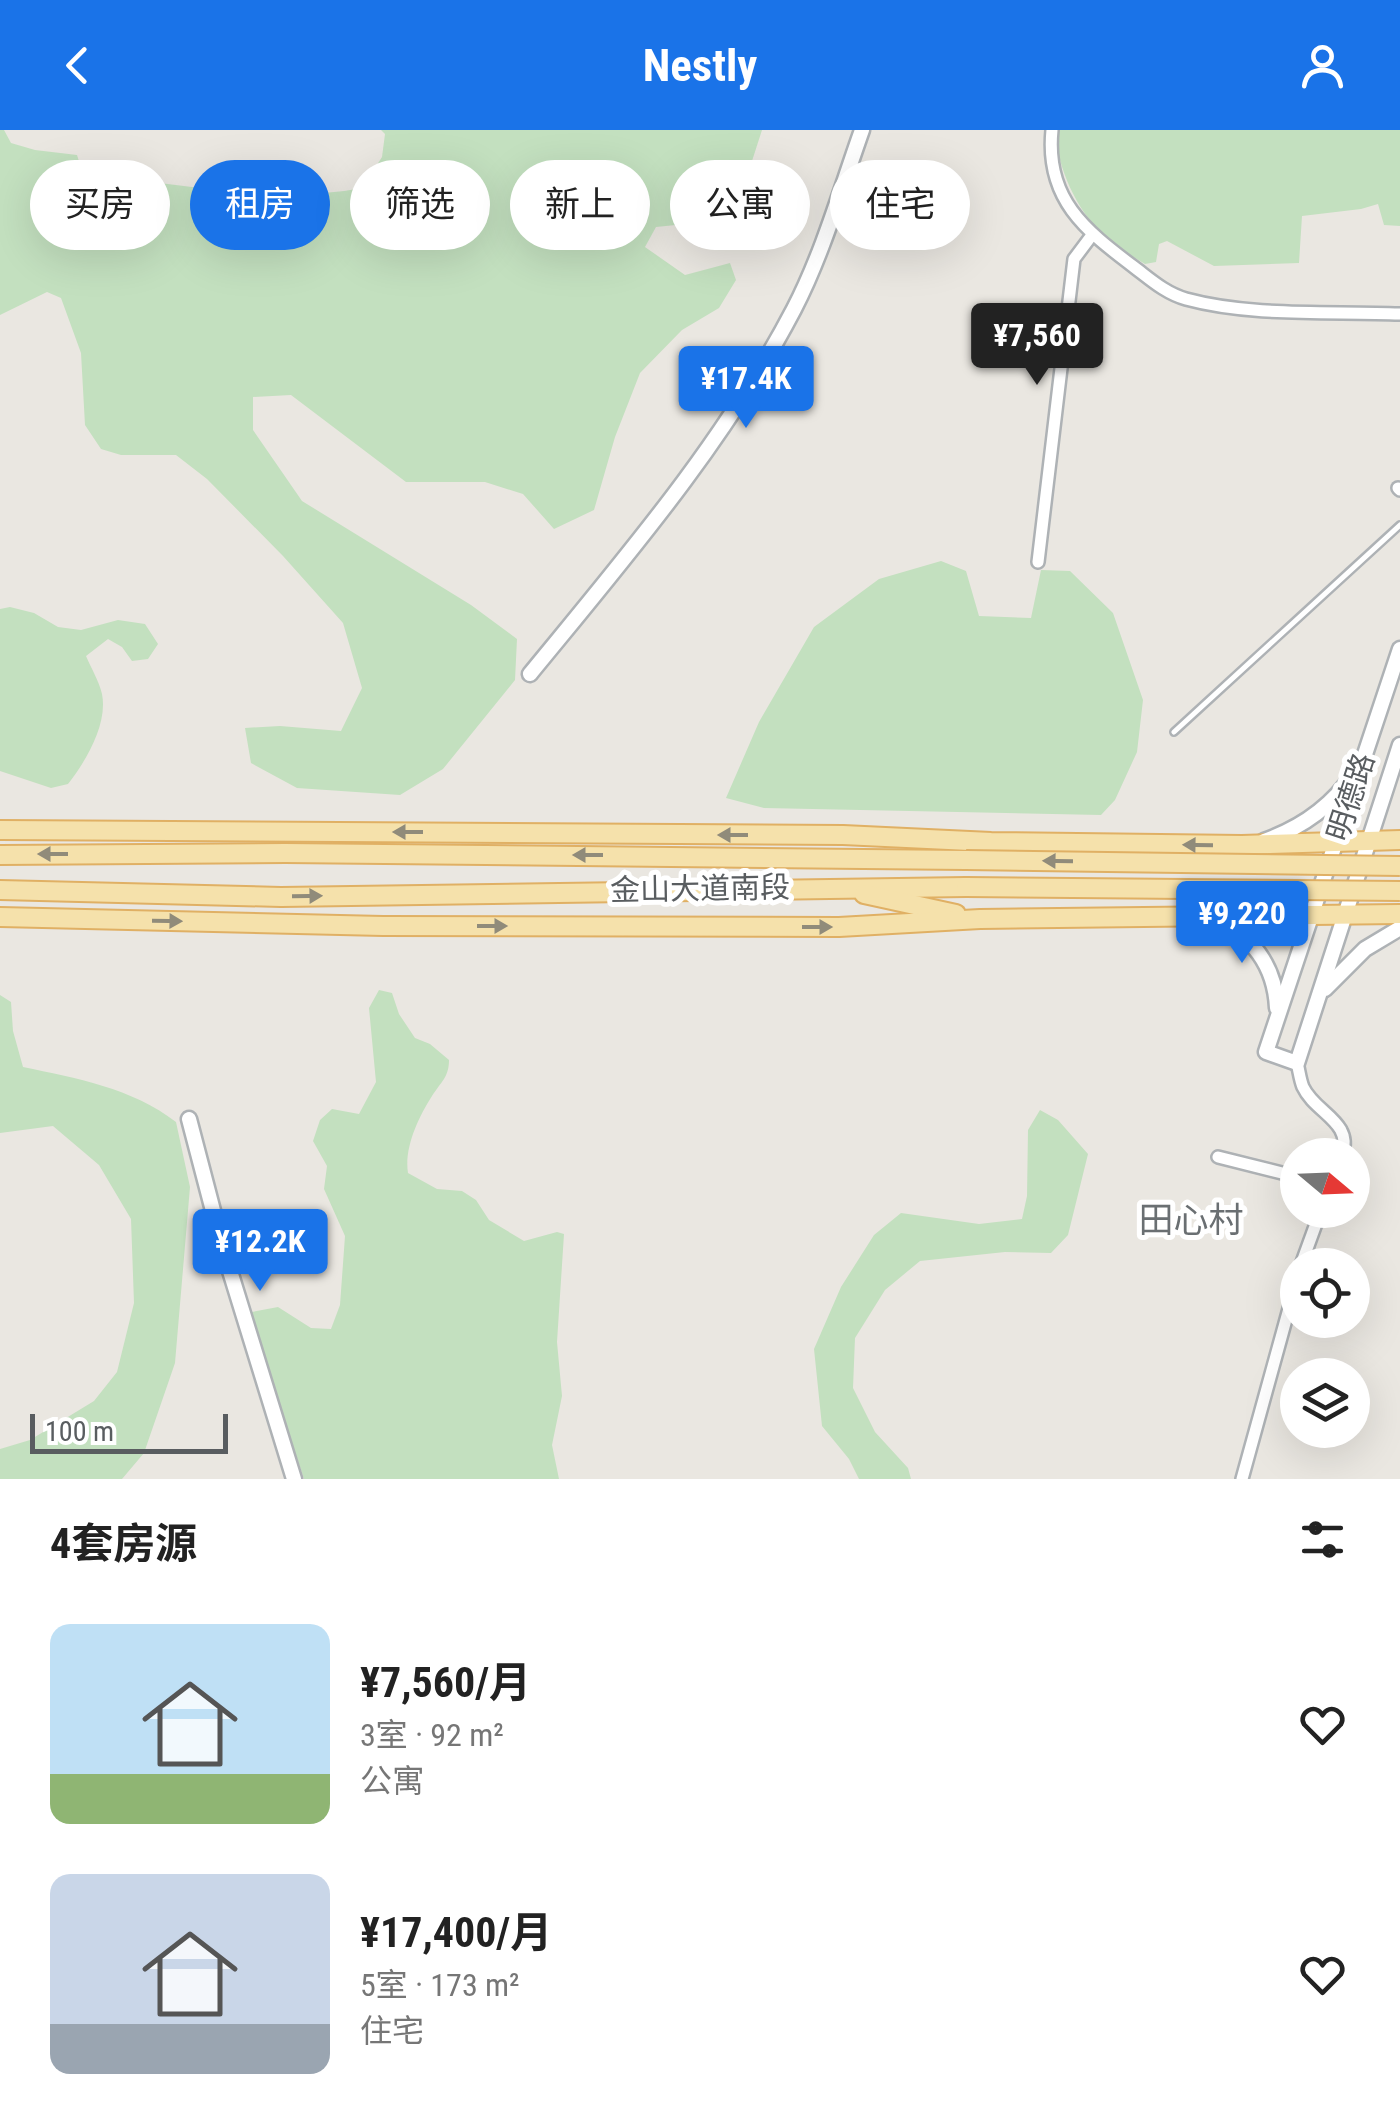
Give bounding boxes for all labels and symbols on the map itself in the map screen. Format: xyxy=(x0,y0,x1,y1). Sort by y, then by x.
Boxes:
pin: ¥7,560 xyxy=(956,303,1118,388)
pin: ¥17.4K xyxy=(665,346,827,431)
street label: 明德路 xyxy=(1320,749,1381,845)
one-way arrow xyxy=(391,824,423,840)
one-way arrow xyxy=(716,826,748,842)
one-way arrow xyxy=(1181,836,1213,852)
one-way arrow xyxy=(37,846,69,862)
one-way arrow xyxy=(572,847,604,863)
one-way arrow xyxy=(1041,853,1073,869)
street label: 金山大道南段 xyxy=(610,869,790,908)
pin: ¥9,220 xyxy=(1161,881,1323,966)
one-way arrow xyxy=(292,888,324,904)
one-way arrow xyxy=(152,913,184,929)
one-way arrow xyxy=(477,918,509,934)
one-way arrow xyxy=(802,919,834,935)
north arrow xyxy=(1280,1138,1370,1228)
district label: 田心村 xyxy=(1138,1200,1244,1241)
pin: ¥12.2K xyxy=(179,1209,341,1294)
scale bar xyxy=(30,1409,228,1454)

